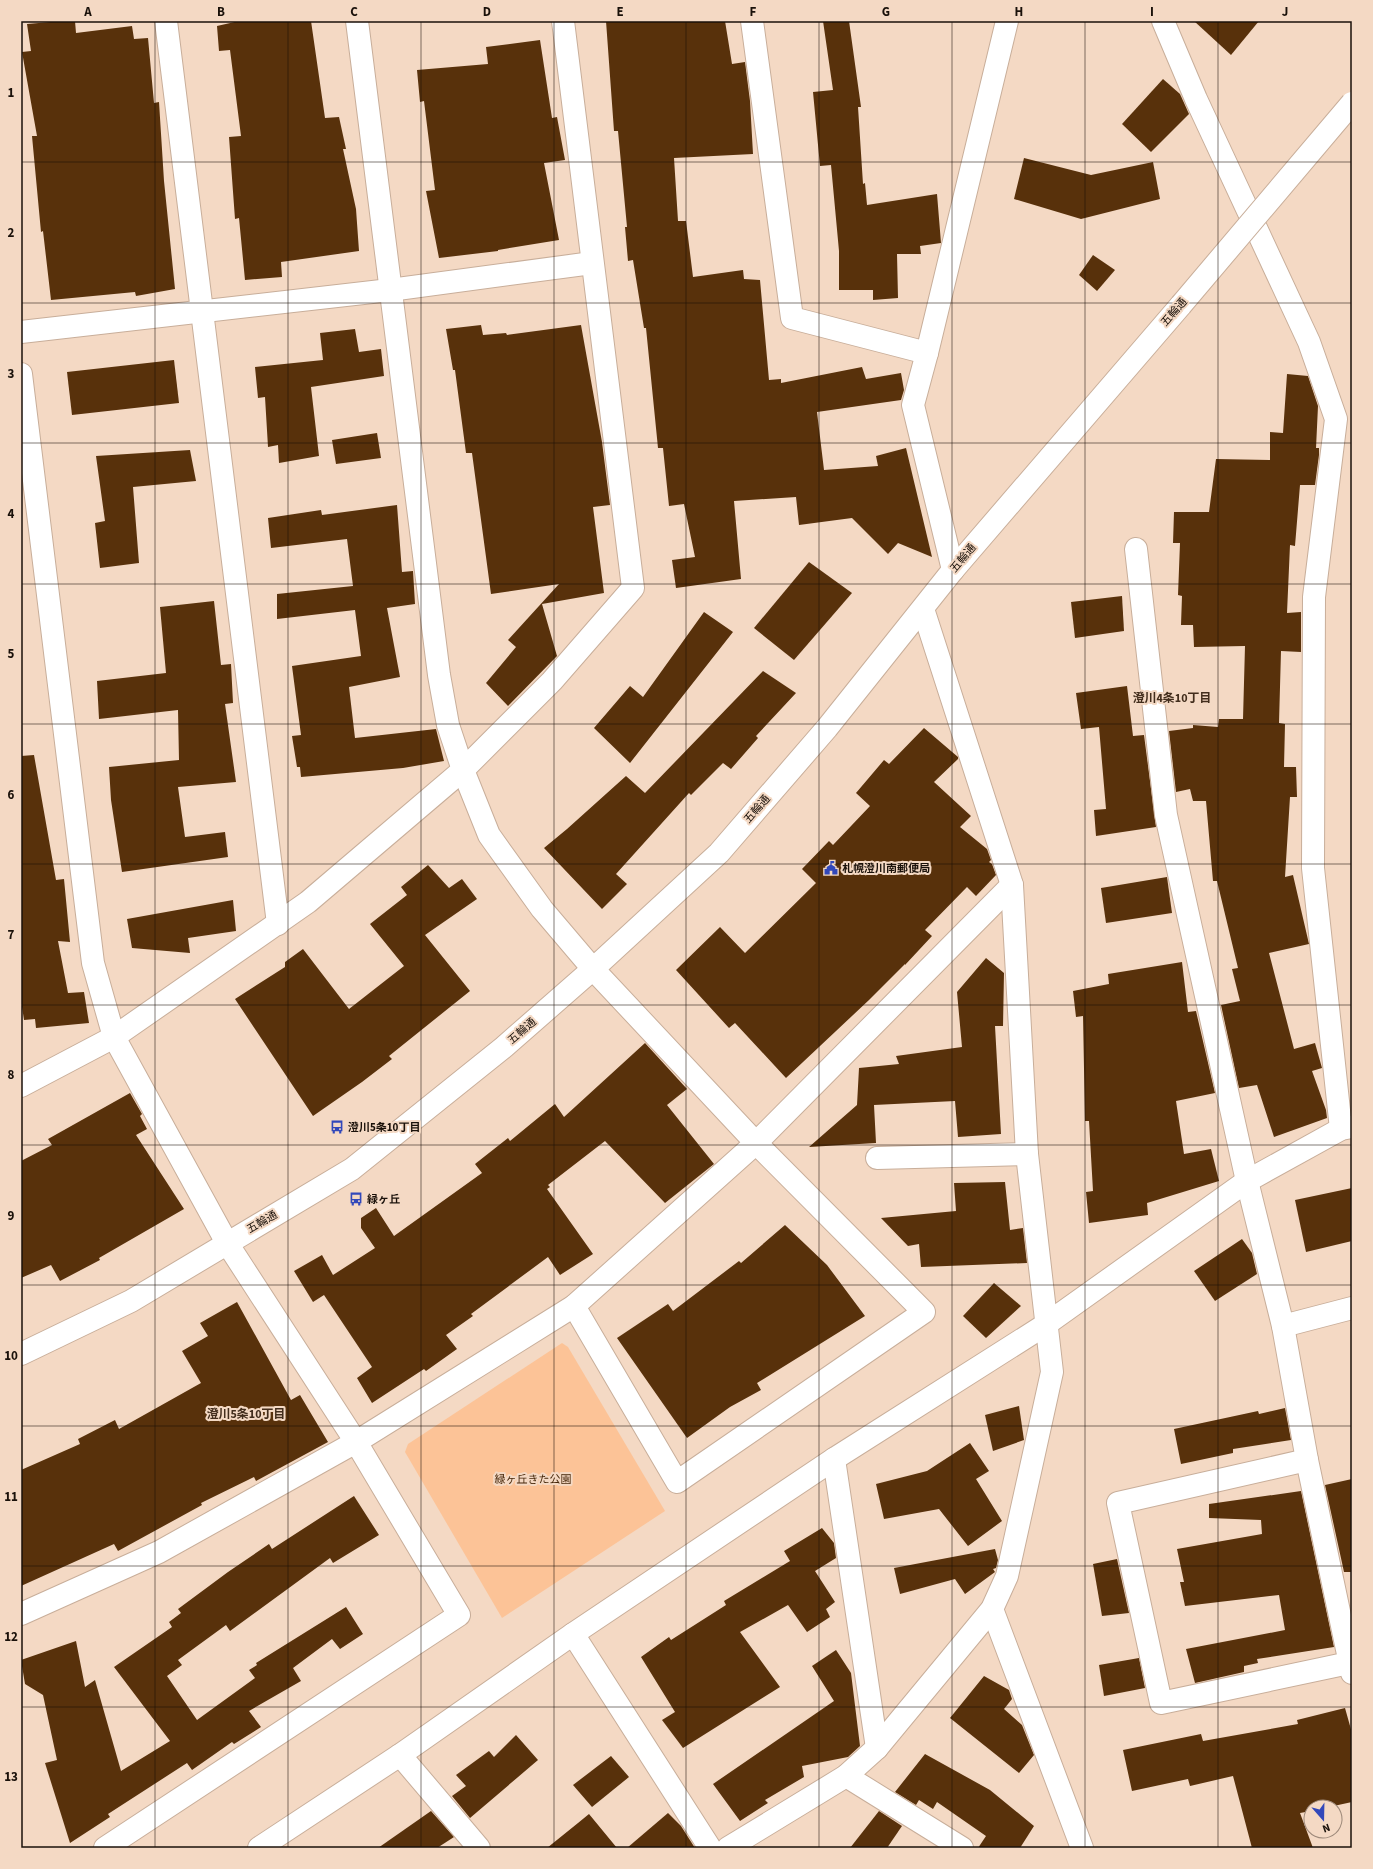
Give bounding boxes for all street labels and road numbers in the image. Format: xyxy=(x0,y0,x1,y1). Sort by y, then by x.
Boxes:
street label: 五輪通 xyxy=(1158,295,1190,329)
street label: 五輪通 xyxy=(947,541,979,575)
street label: 五輪通 xyxy=(741,792,773,826)
street label: 五輪通 xyxy=(505,1015,539,1047)
street label: 五輪通 xyxy=(244,1207,280,1237)

